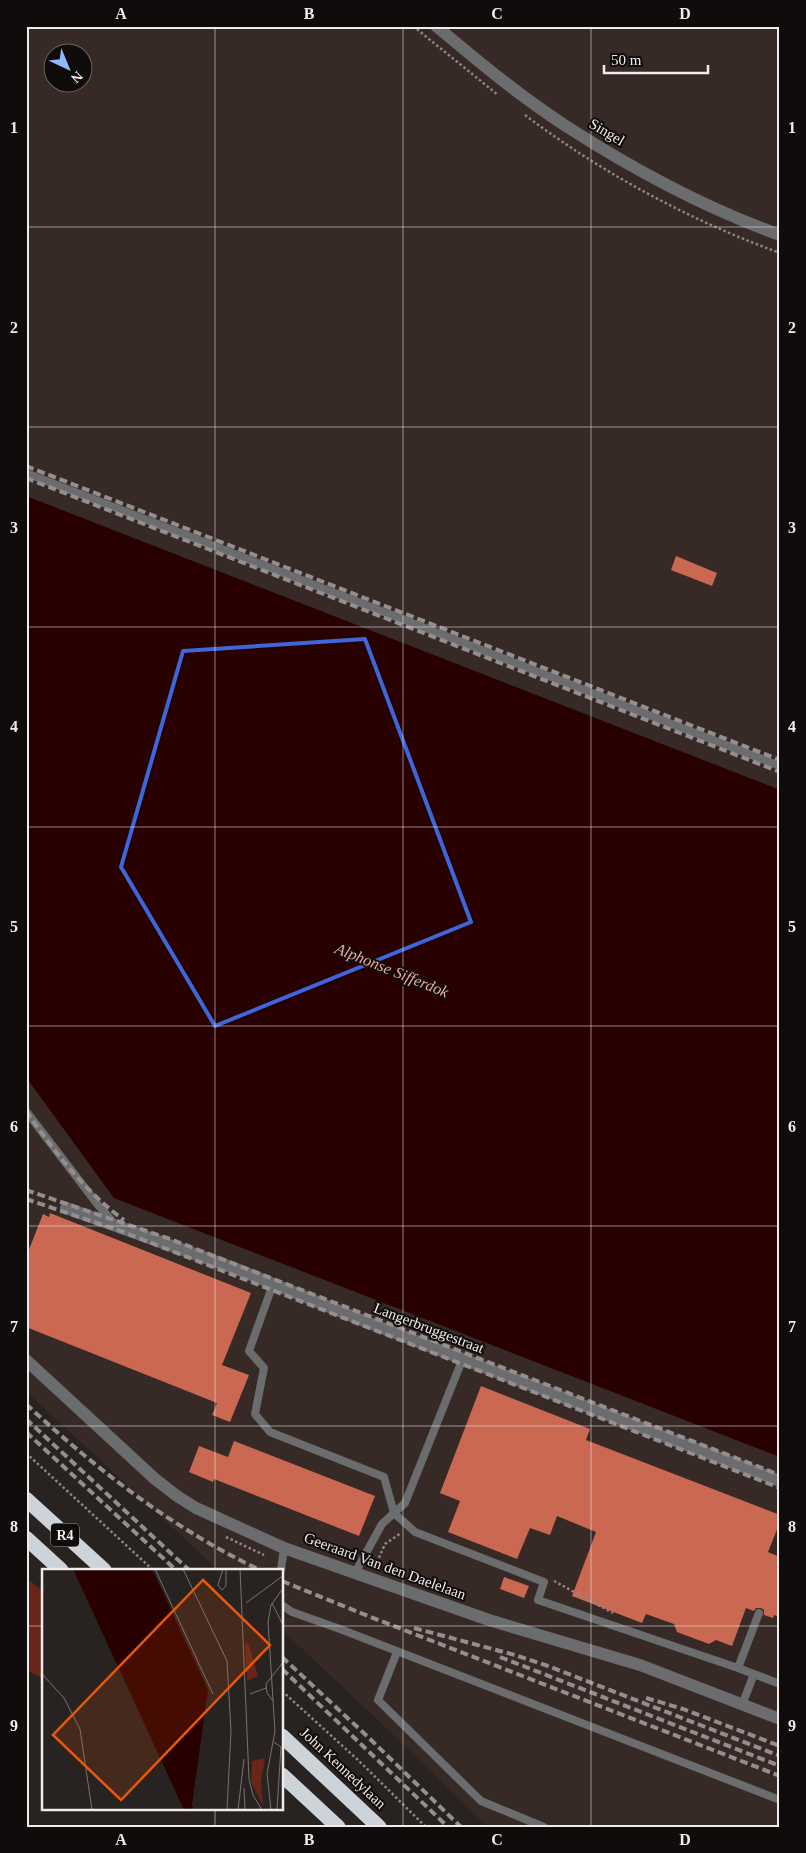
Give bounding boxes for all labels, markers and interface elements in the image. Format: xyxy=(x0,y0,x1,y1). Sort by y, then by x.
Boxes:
text: A xyxy=(115,5,127,22)
text: B xyxy=(304,5,315,22)
text: C xyxy=(491,5,503,22)
text: D xyxy=(679,5,691,22)
north arrow xyxy=(42,42,92,92)
scale bar xyxy=(604,42,707,74)
text: 50 m xyxy=(611,52,642,68)
text: N xyxy=(68,68,86,86)
street label: Singel xyxy=(586,115,628,149)
text: 1 xyxy=(10,119,18,136)
text: 1 xyxy=(788,119,796,136)
text: 2 xyxy=(10,319,18,336)
text: 2 xyxy=(788,319,796,336)
text: 3 xyxy=(10,519,18,536)
text: 3 xyxy=(788,519,796,536)
text: 4 xyxy=(10,718,18,735)
text: 4 xyxy=(788,718,796,735)
text: 5 xyxy=(10,918,18,935)
text: 5 xyxy=(788,918,796,935)
water label: Alphonse Sifferdok xyxy=(332,939,452,1002)
text: 6 xyxy=(10,1118,18,1135)
text: 6 xyxy=(788,1118,796,1135)
street label: Langerbruggestraat xyxy=(372,1300,487,1357)
text: 7 xyxy=(10,1318,18,1335)
text: 7 xyxy=(788,1318,796,1335)
text: 8 xyxy=(10,1518,18,1535)
text: 8 xyxy=(788,1518,796,1535)
road number: R4 xyxy=(51,1524,79,1546)
street label: Geeraard Van den Daelelaan xyxy=(302,1529,468,1603)
inset map xyxy=(42,1569,284,1810)
text: 9 xyxy=(10,1717,18,1734)
text: 9 xyxy=(788,1717,796,1734)
street label: John Kennedylaan xyxy=(297,1724,389,1812)
text: A xyxy=(115,1831,127,1848)
text: B xyxy=(304,1831,315,1848)
text: C xyxy=(491,1831,503,1848)
text: D xyxy=(679,1831,691,1848)

